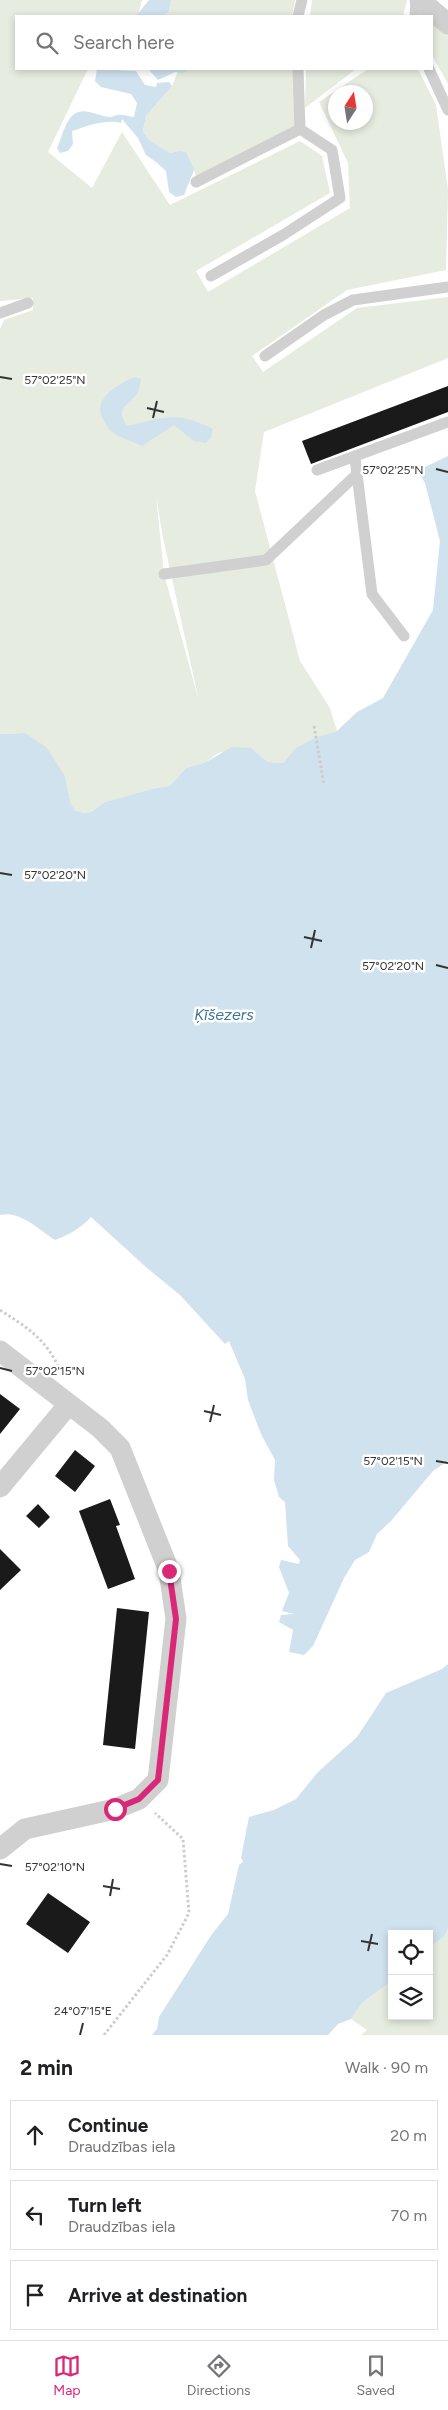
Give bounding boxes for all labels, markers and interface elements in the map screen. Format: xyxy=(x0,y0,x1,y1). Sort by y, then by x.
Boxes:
search box xyxy=(15,15,433,70)
icon: search xyxy=(33,29,61,57)
text: Search here xyxy=(73,31,175,54)
north arrow xyxy=(328,85,373,130)
text: 57°02'25"N xyxy=(24,373,86,387)
text: 57°02'25"N xyxy=(362,463,424,477)
text: 57°02'20"N xyxy=(24,868,86,882)
text: 57°02'20"N xyxy=(362,959,424,973)
water label: Ķīšezers xyxy=(194,1005,254,1024)
text: 57°02'15"N xyxy=(25,1364,85,1378)
text: 57°02'15"N xyxy=(363,1454,423,1468)
route end xyxy=(158,1560,181,1583)
route start xyxy=(104,1798,127,1821)
text: 57°02'10"N xyxy=(25,1860,85,1874)
map controls xyxy=(388,1930,433,2020)
button: locate xyxy=(388,1930,433,1975)
button: layers xyxy=(388,1975,433,2020)
text: 24°07'15"E xyxy=(54,2004,112,2018)
text: 2 min xyxy=(20,2055,73,2080)
text: Walk · 90 m xyxy=(345,2058,428,2077)
text: Continue xyxy=(68,2114,148,2137)
icon: ahead xyxy=(21,2121,49,2149)
text: 20 m xyxy=(390,2126,427,2145)
text: Draudzības iela xyxy=(68,2137,176,2156)
text: Turn left xyxy=(68,2194,142,2217)
icon: left xyxy=(21,2201,49,2229)
text: 70 m xyxy=(391,2206,427,2225)
text: Draudzības iela xyxy=(68,2217,176,2236)
icon: arrive xyxy=(21,2281,49,2309)
text: Arrive at destination xyxy=(68,2284,247,2307)
tab: Map xyxy=(53,2352,81,2399)
tab: Directions xyxy=(187,2352,251,2399)
tab: Saved xyxy=(356,2352,395,2399)

